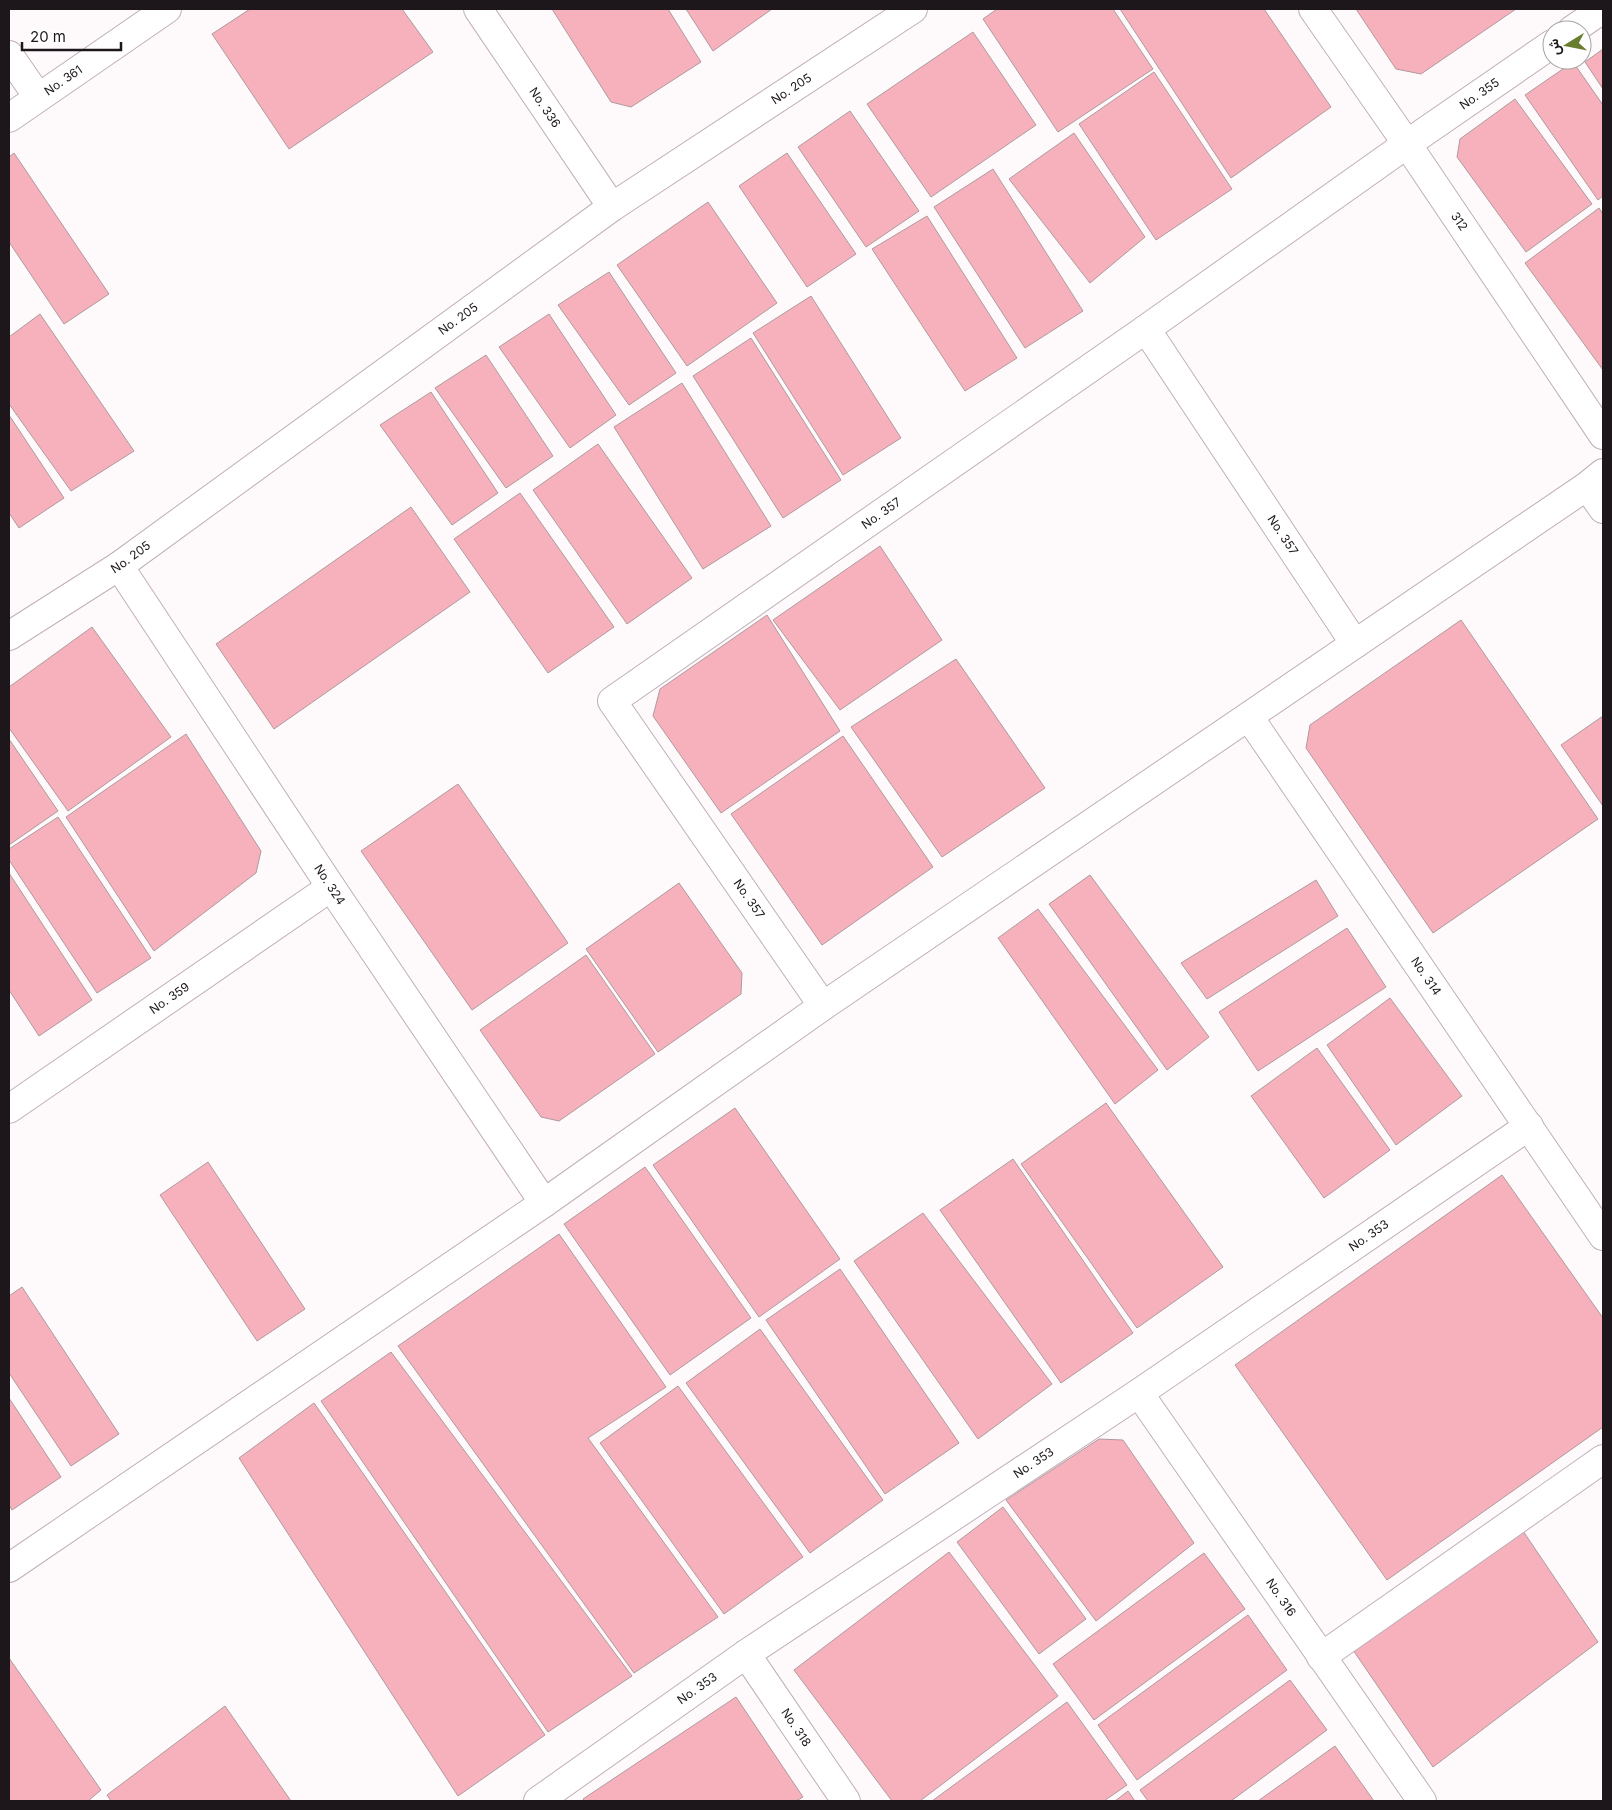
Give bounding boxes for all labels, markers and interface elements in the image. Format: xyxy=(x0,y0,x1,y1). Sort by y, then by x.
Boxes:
scale bar xyxy=(22,20,121,52)
north arrow xyxy=(1542,20,1592,70)
text: 20 m xyxy=(30,27,66,46)
text: ش xyxy=(1544,37,1565,57)
street label: No. 361 xyxy=(41,62,85,98)
street label: No. 205 xyxy=(768,70,814,107)
street label: No. 355 xyxy=(1456,75,1502,113)
street label: No. 336 xyxy=(526,84,564,130)
street label: 312 xyxy=(1448,209,1471,234)
street label: No. 205 xyxy=(435,299,481,338)
street label: No. 357 xyxy=(858,494,904,532)
street label: No. 357 xyxy=(1265,512,1302,558)
street label: No. 205 xyxy=(108,538,153,576)
street label: No. 324 xyxy=(311,861,349,908)
street label: No. 357 xyxy=(730,876,768,921)
street label: No. 314 xyxy=(1408,954,1445,998)
street label: No. 359 xyxy=(146,979,192,1017)
street label: No. 353 xyxy=(1346,1216,1391,1254)
street label: No. 353 xyxy=(1010,1444,1056,1481)
street label: No. 316 xyxy=(1263,1575,1300,1619)
street label: No. 353 xyxy=(674,1669,720,1707)
street label: No. 318 xyxy=(778,1705,815,1749)

